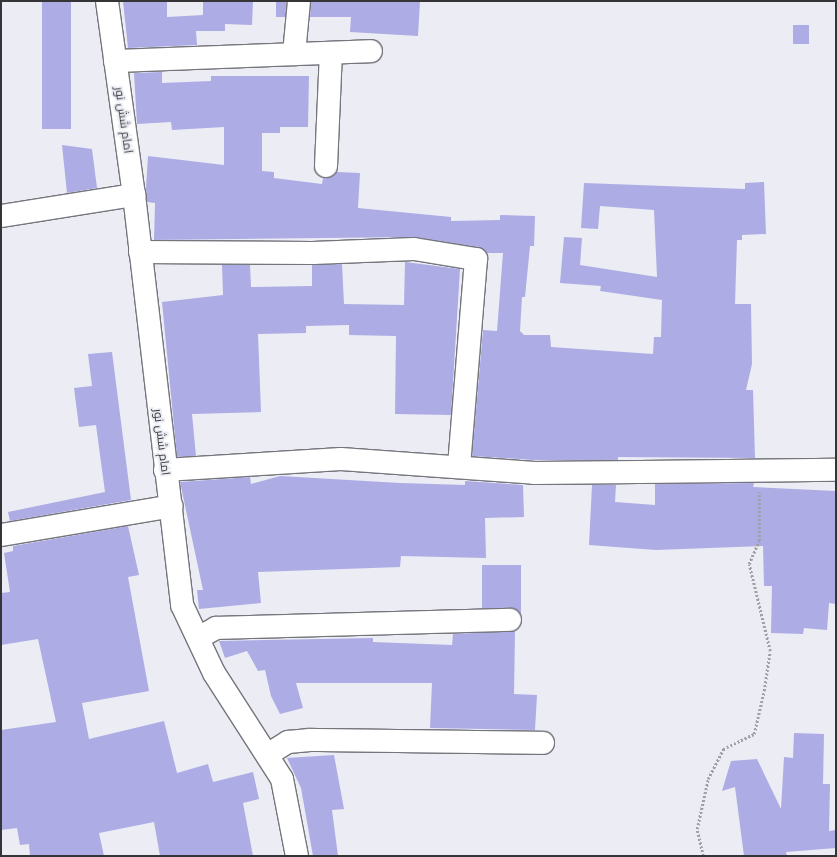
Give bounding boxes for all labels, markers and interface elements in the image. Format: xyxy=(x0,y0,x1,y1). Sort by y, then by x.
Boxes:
street label: امام شش نور xyxy=(112,86,136,154)
street label: امام شش نور xyxy=(151,408,173,476)

